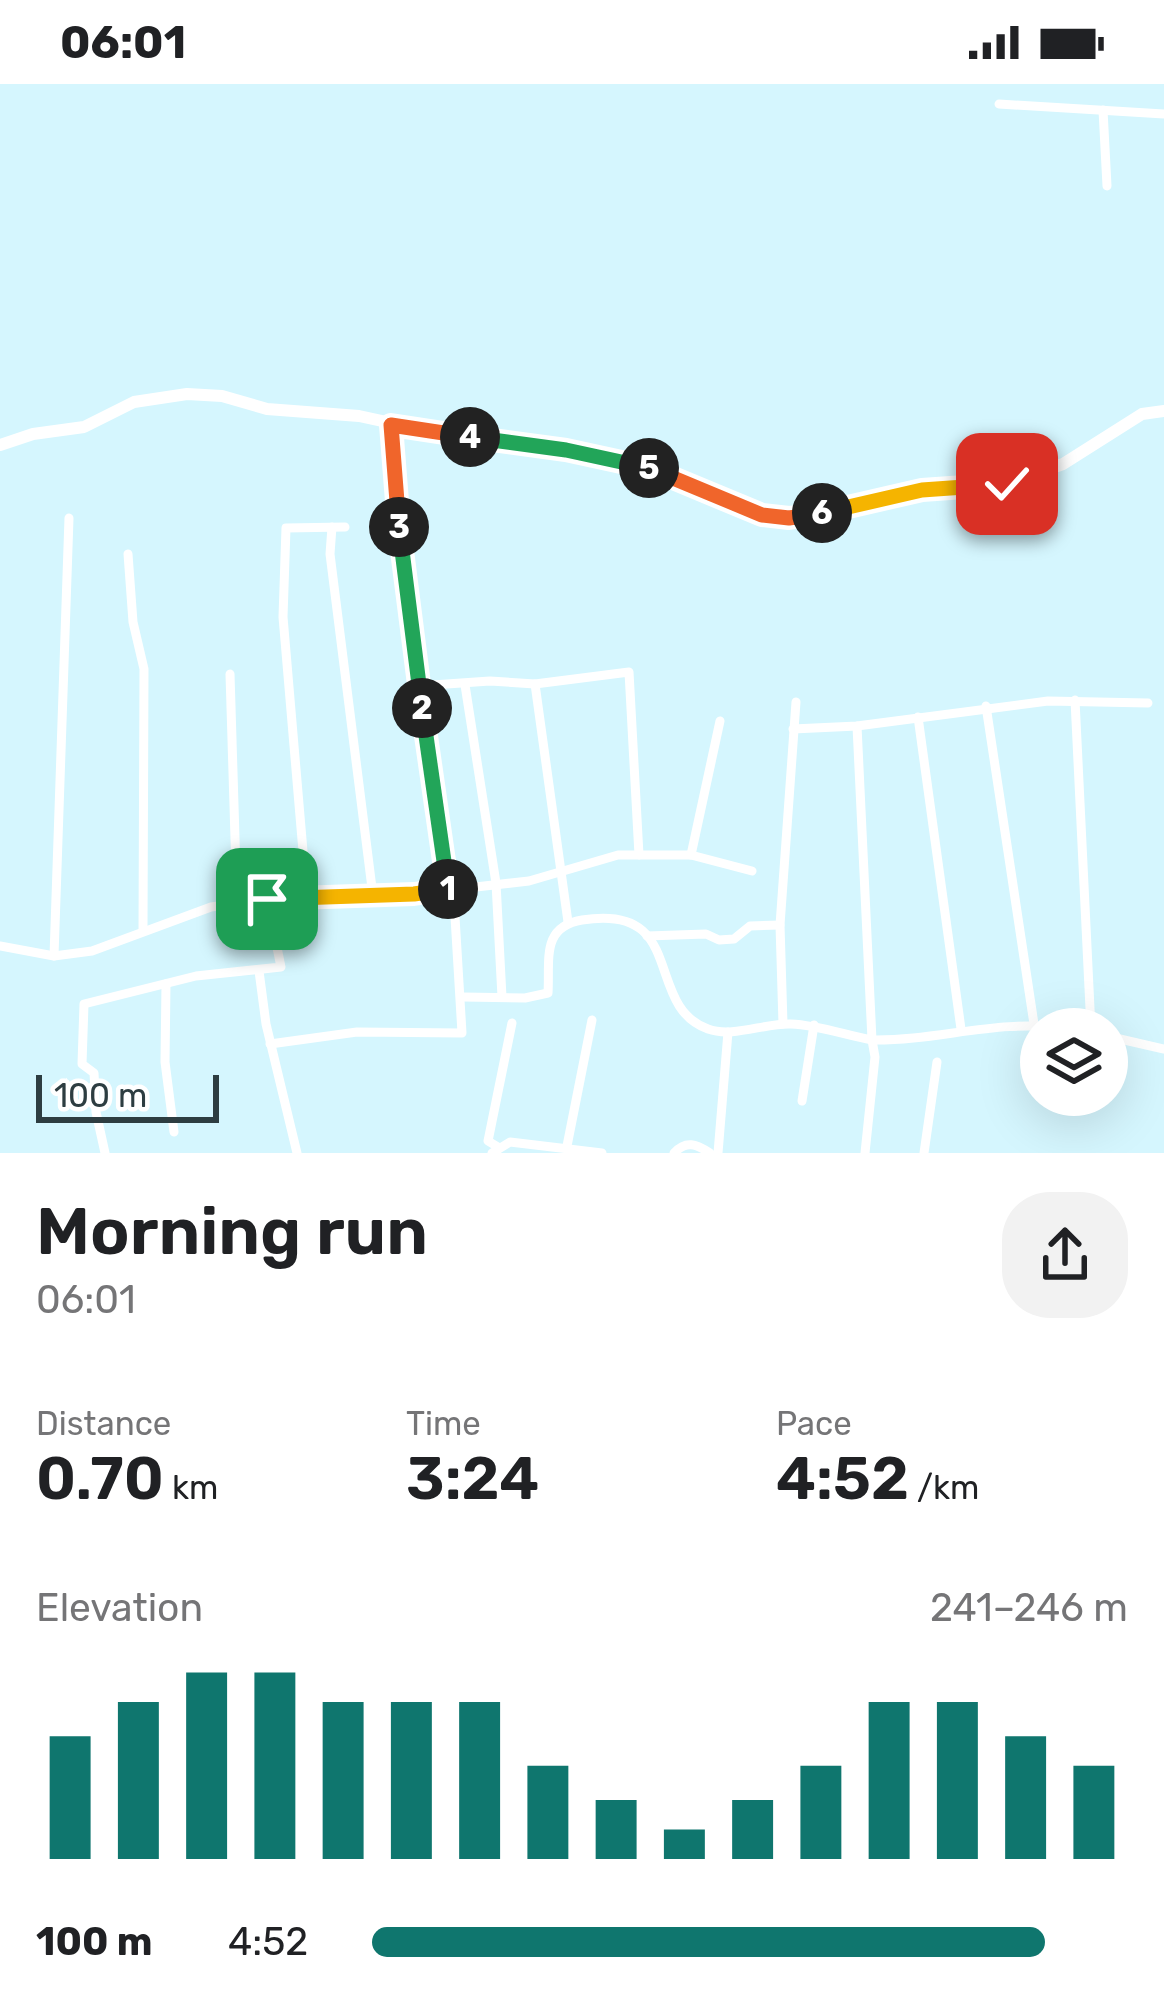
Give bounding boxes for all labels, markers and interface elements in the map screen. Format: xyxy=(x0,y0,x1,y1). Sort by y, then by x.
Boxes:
text: 06:01 xyxy=(60,16,186,69)
pin: 4 xyxy=(440,407,500,467)
text: 4 xyxy=(459,417,481,456)
pin xyxy=(956,433,1058,535)
pin: 5 xyxy=(619,438,679,498)
text: 5 xyxy=(638,448,660,487)
icon: check xyxy=(974,451,1040,517)
pin: 6 xyxy=(792,483,852,543)
text: 6 xyxy=(811,493,833,532)
pin: 3 xyxy=(369,497,429,557)
text: 3 xyxy=(388,507,410,546)
pin: 2 xyxy=(392,678,452,738)
text: 2 xyxy=(411,688,433,727)
pin xyxy=(216,848,318,950)
pin: 1 xyxy=(418,859,478,919)
icon: arrive xyxy=(234,866,300,932)
text: 1 xyxy=(440,869,456,908)
map controls xyxy=(1020,1008,1128,1116)
button: layers xyxy=(1020,1008,1128,1116)
scale bar xyxy=(36,1069,219,1122)
text: 100 m xyxy=(54,1076,147,1115)
text: Morning run xyxy=(36,1192,428,1271)
button: share xyxy=(1002,1192,1128,1318)
text: 06:01 xyxy=(36,1277,136,1323)
text: Distance xyxy=(36,1404,171,1443)
text: Time xyxy=(406,1404,481,1443)
text: Pace xyxy=(776,1404,852,1443)
text: 0.70 xyxy=(36,1443,164,1514)
text: 3:24 xyxy=(406,1443,539,1514)
text: 4:52 xyxy=(776,1443,909,1514)
text: km xyxy=(164,1468,218,1507)
text: /km xyxy=(909,1468,979,1507)
text: Elevation xyxy=(36,1585,203,1631)
text: 241–246 m xyxy=(930,1585,1128,1631)
text: 100 m xyxy=(36,1919,152,1965)
text: 4:52 xyxy=(228,1919,308,1965)

